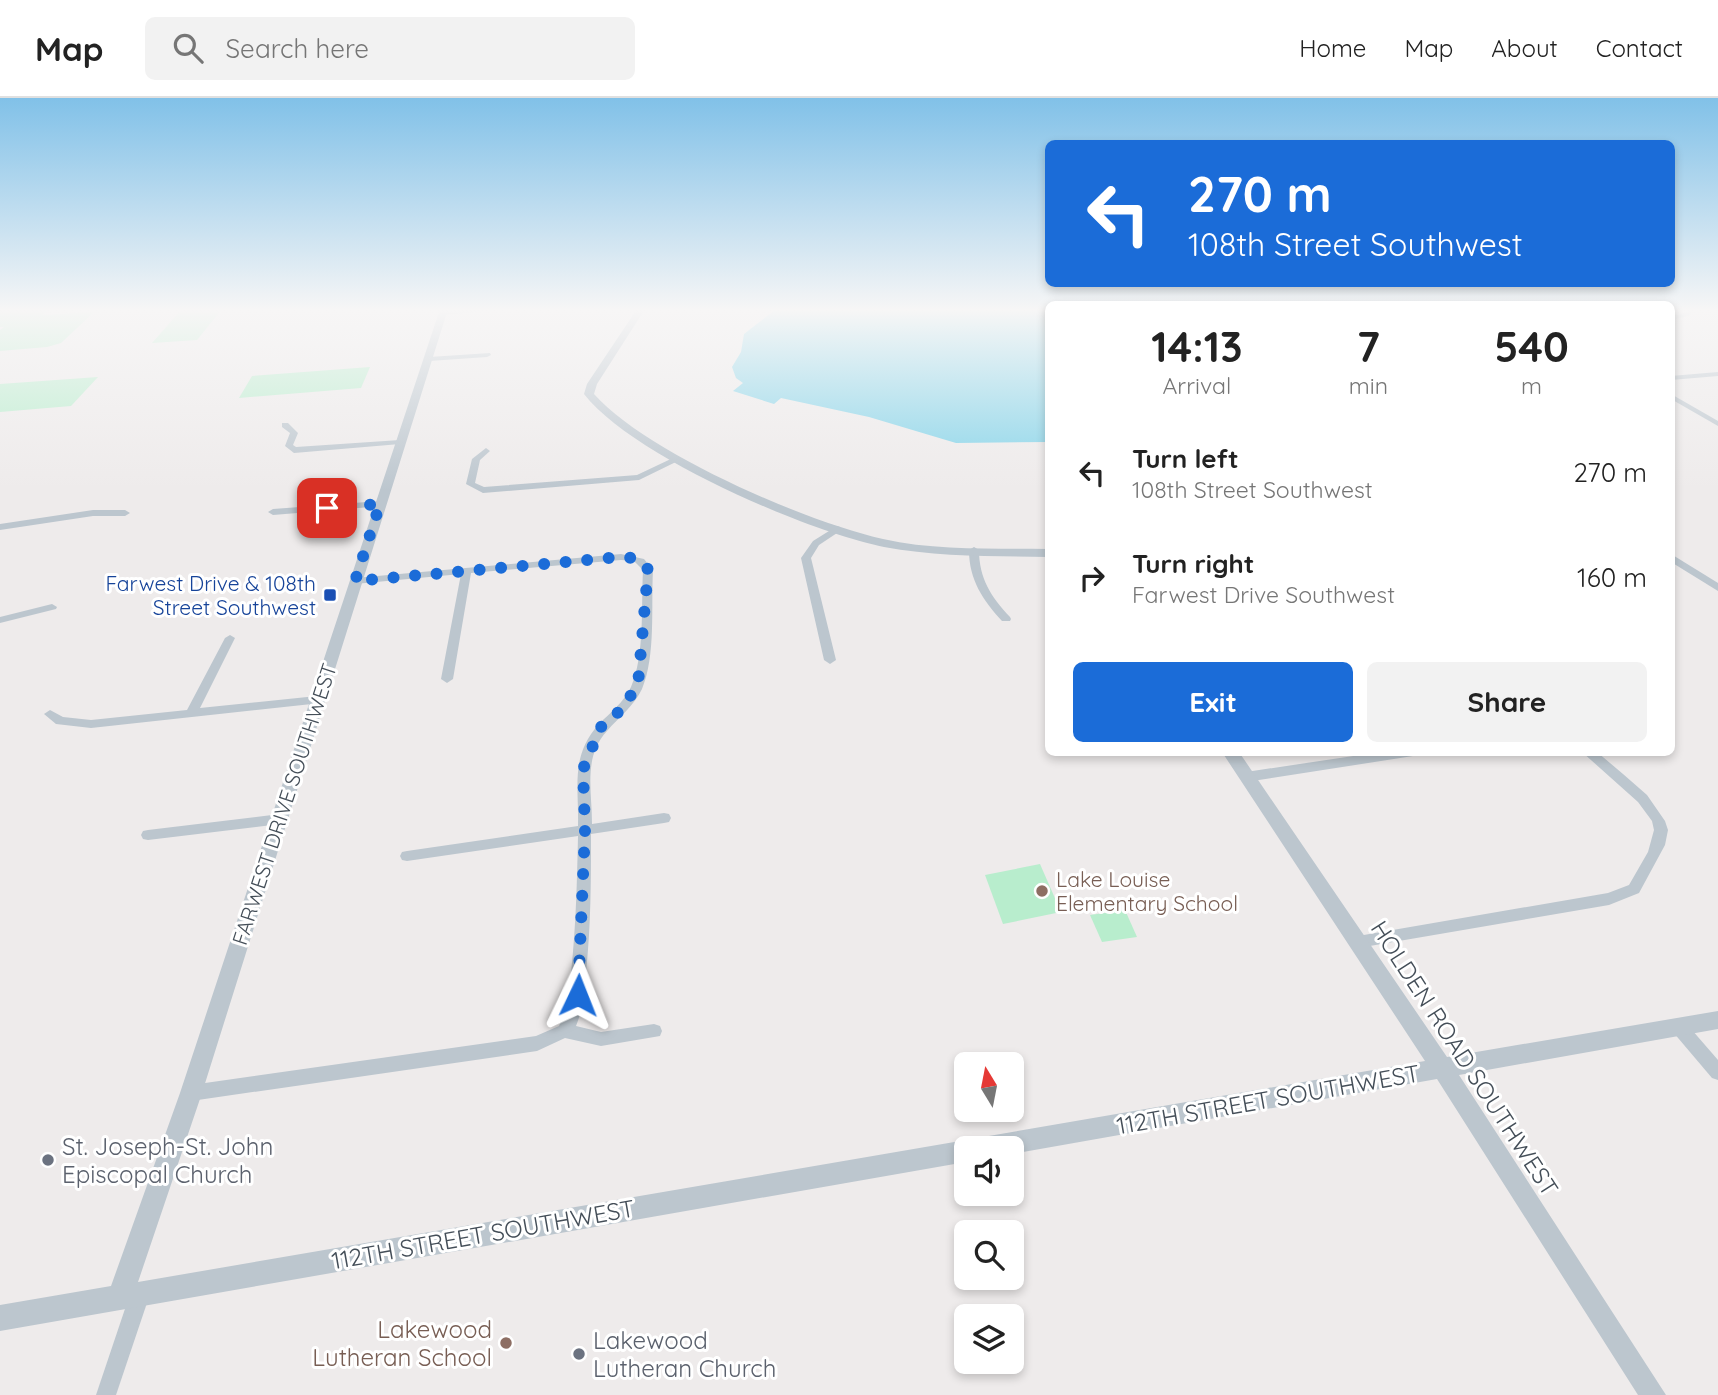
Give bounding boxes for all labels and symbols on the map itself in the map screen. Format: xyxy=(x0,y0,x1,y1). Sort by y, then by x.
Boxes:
pin xyxy=(297,478,357,538)
place label: Farwest Drive & 108th Street Southwest xyxy=(105,570,316,620)
marker: Farwest Drive & 108th Street Southwest xyxy=(322,587,338,603)
street label: FARWEST DRIVE SOUTHWEST xyxy=(226,660,342,948)
place label: Lake Louise Elementary School xyxy=(1056,866,1238,916)
marker: Lake Louise Elementary School xyxy=(1034,883,1050,899)
street label: HOLDEN ROAD SOUTHWEST xyxy=(1365,915,1565,1201)
position arrow xyxy=(541,958,615,1032)
north arrow xyxy=(954,1052,1024,1122)
street label: 112TH STREET SOUTHWEST xyxy=(1114,1058,1422,1140)
place label: St. Joseph-St. John Episcopal Church xyxy=(62,1131,273,1189)
marker: St. Joseph-St. John Episcopal Church xyxy=(40,1152,56,1168)
street label: 112TH STREET SOUTHWEST xyxy=(329,1193,637,1275)
place label: Lakewood Lutheran School xyxy=(312,1314,492,1372)
place label: Lakewood Lutheran Church xyxy=(593,1325,776,1383)
marker: Lakewood Lutheran School xyxy=(498,1335,514,1351)
marker: Lakewood Lutheran Church xyxy=(571,1346,587,1362)

